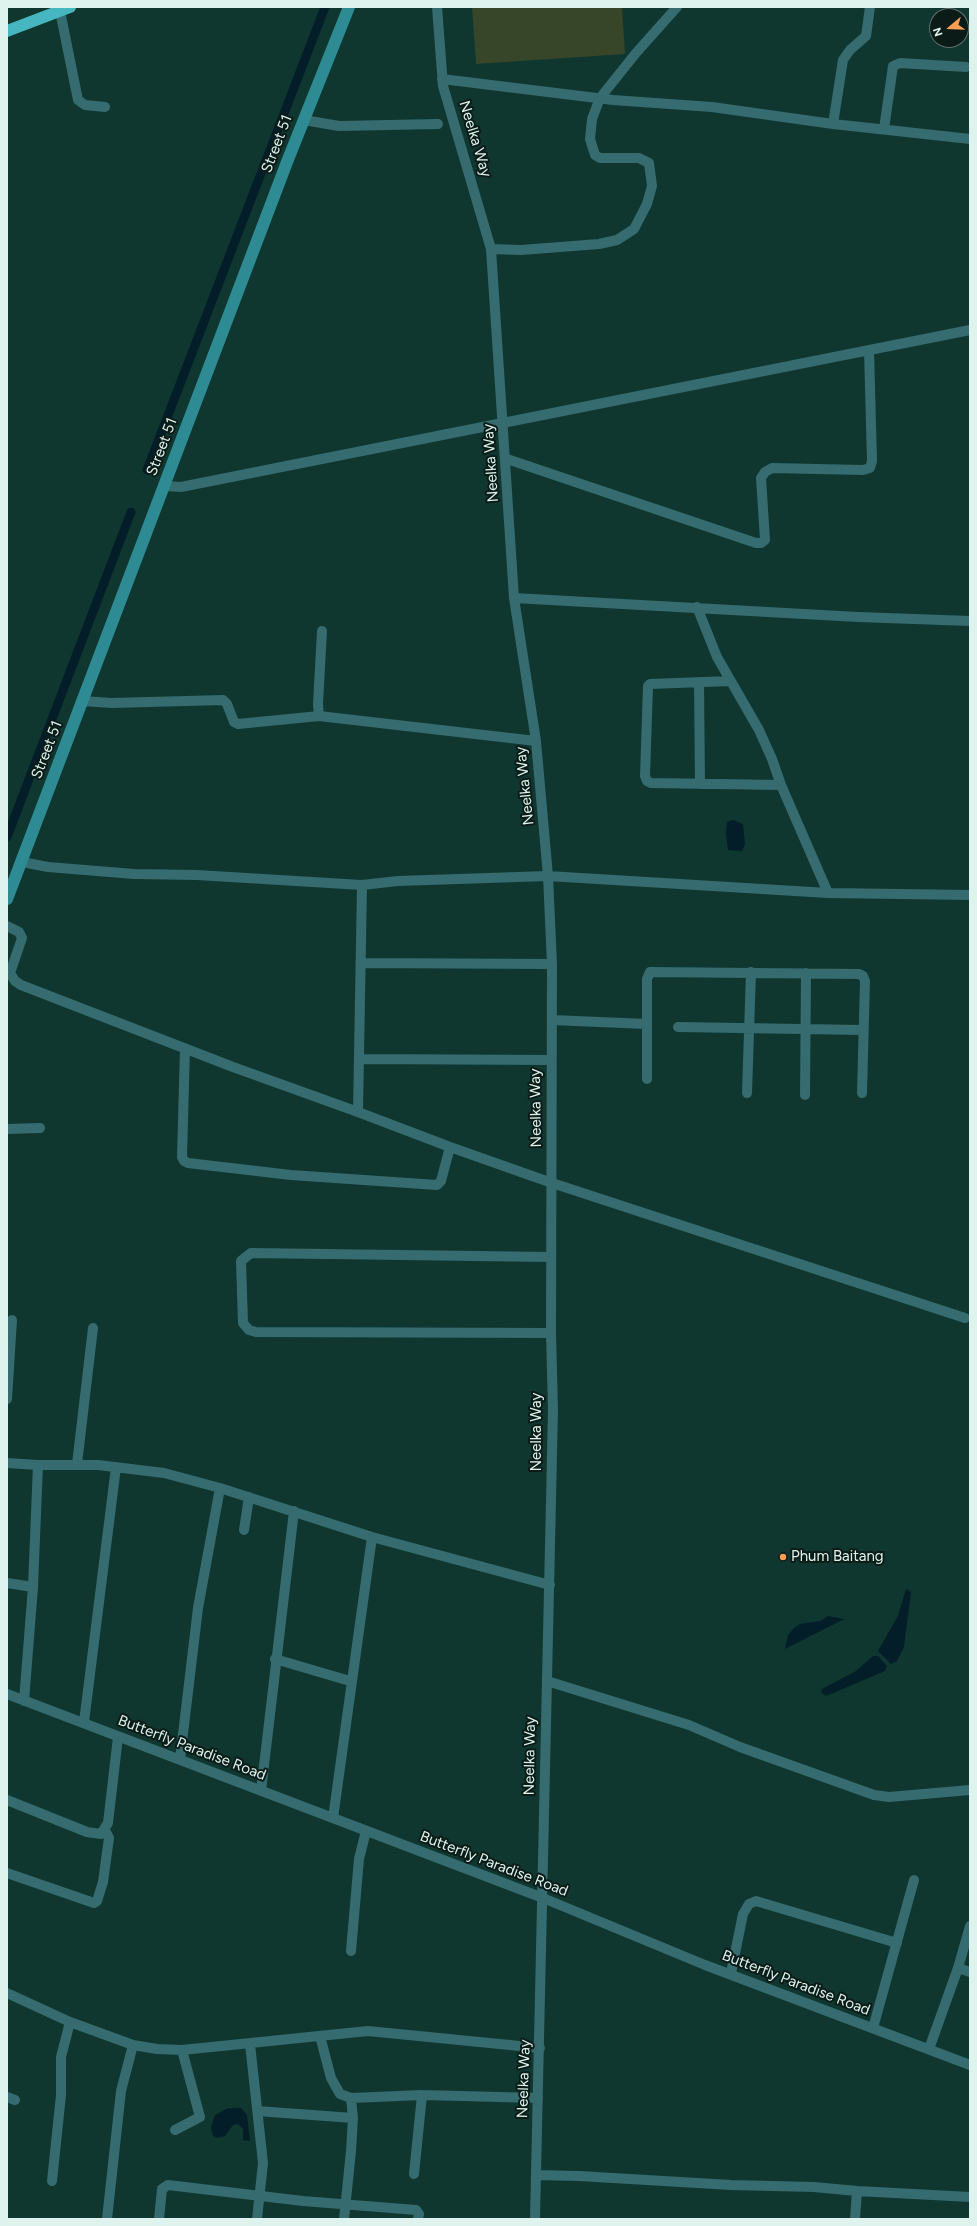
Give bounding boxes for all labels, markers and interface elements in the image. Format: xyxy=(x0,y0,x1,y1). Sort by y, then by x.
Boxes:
north arrow xyxy=(929,8,969,48)
text: N xyxy=(931,26,946,38)
street label: Neelka Way xyxy=(455,99,495,179)
street label: Street 51 xyxy=(258,113,296,175)
street label: Street 51 xyxy=(143,416,181,478)
street label: Neelka Way xyxy=(479,423,503,503)
street label: Street 51 xyxy=(28,719,66,781)
street label: Neelka Way xyxy=(512,746,538,826)
street label: Neelka Way xyxy=(526,1068,546,1148)
street label: Neelka Way xyxy=(528,1393,546,1471)
place label: Phum Baitang xyxy=(791,1548,884,1566)
marker: Phum Baitang xyxy=(778,1552,788,1562)
street label: Butterfly Paradise Road xyxy=(115,1711,269,1785)
street label: Neelka Way xyxy=(520,1716,540,1796)
street label: Butterfly Paradise Road xyxy=(417,1827,571,1901)
street label: Butterfly Paradise Road xyxy=(719,1946,873,2020)
street label: Neelka Way xyxy=(514,2039,534,2119)

